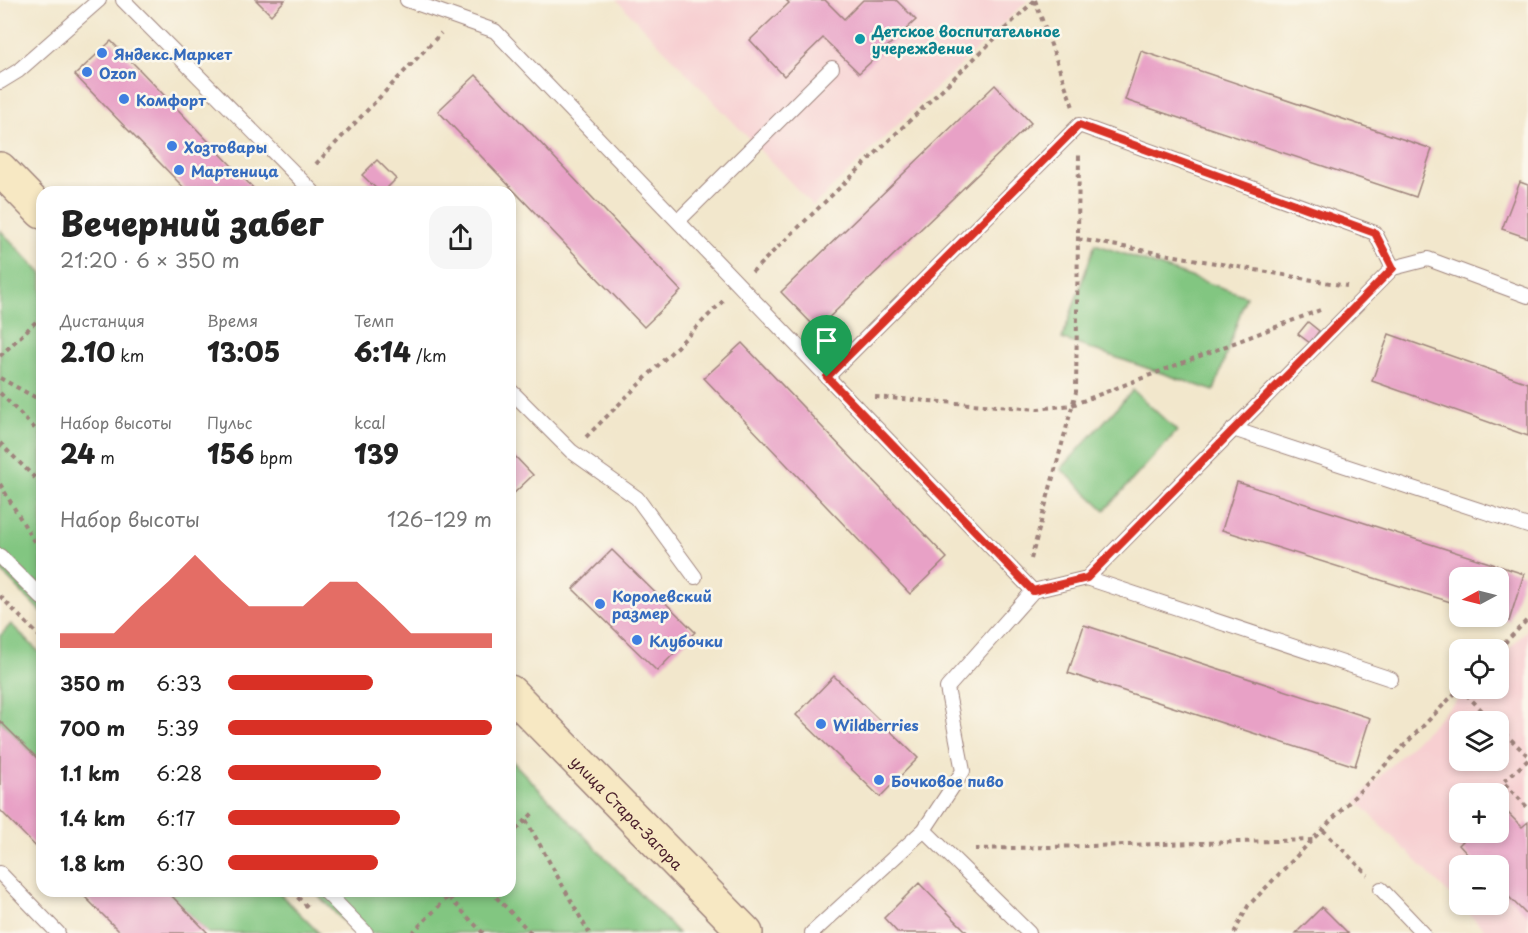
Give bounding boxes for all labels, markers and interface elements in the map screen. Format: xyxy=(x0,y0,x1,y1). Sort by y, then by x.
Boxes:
place label: Детское воспитательное учереждение xyxy=(871,19,1061,59)
marker: Детское воспитательное учереждение xyxy=(853,32,867,46)
place label: Яндекс.Маркет xyxy=(114,42,233,65)
marker: Яндекс.Маркет xyxy=(95,46,109,60)
place label: Ozon xyxy=(99,61,137,84)
marker: Ozon xyxy=(80,65,94,79)
place label: Комфорт xyxy=(136,88,207,111)
marker: Комфорт xyxy=(117,92,131,106)
place label: Хозтовары xyxy=(184,135,267,158)
marker: Хозтовары xyxy=(165,139,179,153)
place label: Мартеница xyxy=(191,159,279,182)
marker: Мартеница xyxy=(172,163,186,177)
text: Вечерний забег xyxy=(60,197,323,247)
button: share xyxy=(429,206,492,269)
text: 21:20 · 6 × 350 m xyxy=(60,245,240,275)
text: Дистанция xyxy=(60,308,145,332)
text: Время xyxy=(207,308,258,332)
text: Темп xyxy=(354,308,394,332)
pin xyxy=(801,315,852,377)
icon: arrive xyxy=(810,324,843,357)
text: 2.10 xyxy=(60,332,115,371)
text: 13:05 xyxy=(207,332,280,371)
text: 6:14 xyxy=(354,332,411,371)
text: km xyxy=(115,343,144,367)
text: /km xyxy=(411,343,447,367)
text: Набор высоты xyxy=(60,410,172,434)
text: Пульс xyxy=(207,410,252,434)
text: kcal xyxy=(354,410,386,434)
text: 24 xyxy=(60,434,95,473)
text: 156 xyxy=(207,434,254,473)
text: 139 xyxy=(354,434,399,473)
text: m xyxy=(95,445,115,469)
text: bpm xyxy=(254,445,293,469)
text: Набор высоты xyxy=(60,504,200,534)
text: 126–129 m xyxy=(387,504,492,534)
north arrow xyxy=(1449,567,1509,627)
map controls xyxy=(1449,567,1509,915)
place label: Королевский размер xyxy=(612,584,712,624)
marker: Королевский размер xyxy=(593,597,607,611)
place label: Клубочки xyxy=(649,629,723,652)
marker: Клубочки xyxy=(630,633,644,647)
button: locate xyxy=(1449,639,1509,699)
text: 350 m xyxy=(60,668,125,698)
text: 6:33 xyxy=(156,668,202,698)
button: layers xyxy=(1449,711,1509,771)
text: 700 m xyxy=(60,713,125,743)
text: 5:39 xyxy=(156,713,199,743)
place label: Wildberries xyxy=(833,713,919,736)
marker: Wildberries xyxy=(814,717,828,731)
street label: улица Стара-Загора xyxy=(566,750,690,875)
text: 1.1 km xyxy=(60,758,120,788)
text: 6:28 xyxy=(156,758,202,788)
place label: Бочковое пиво xyxy=(891,769,1004,792)
marker: Бочковое пиво xyxy=(872,773,886,787)
button: + xyxy=(1449,783,1509,843)
text: 1.4 km xyxy=(60,803,126,833)
text: 6:17 xyxy=(156,803,195,833)
text: 1.8 km xyxy=(60,848,125,878)
text: 6:30 xyxy=(156,848,204,878)
button: − xyxy=(1449,855,1509,915)

